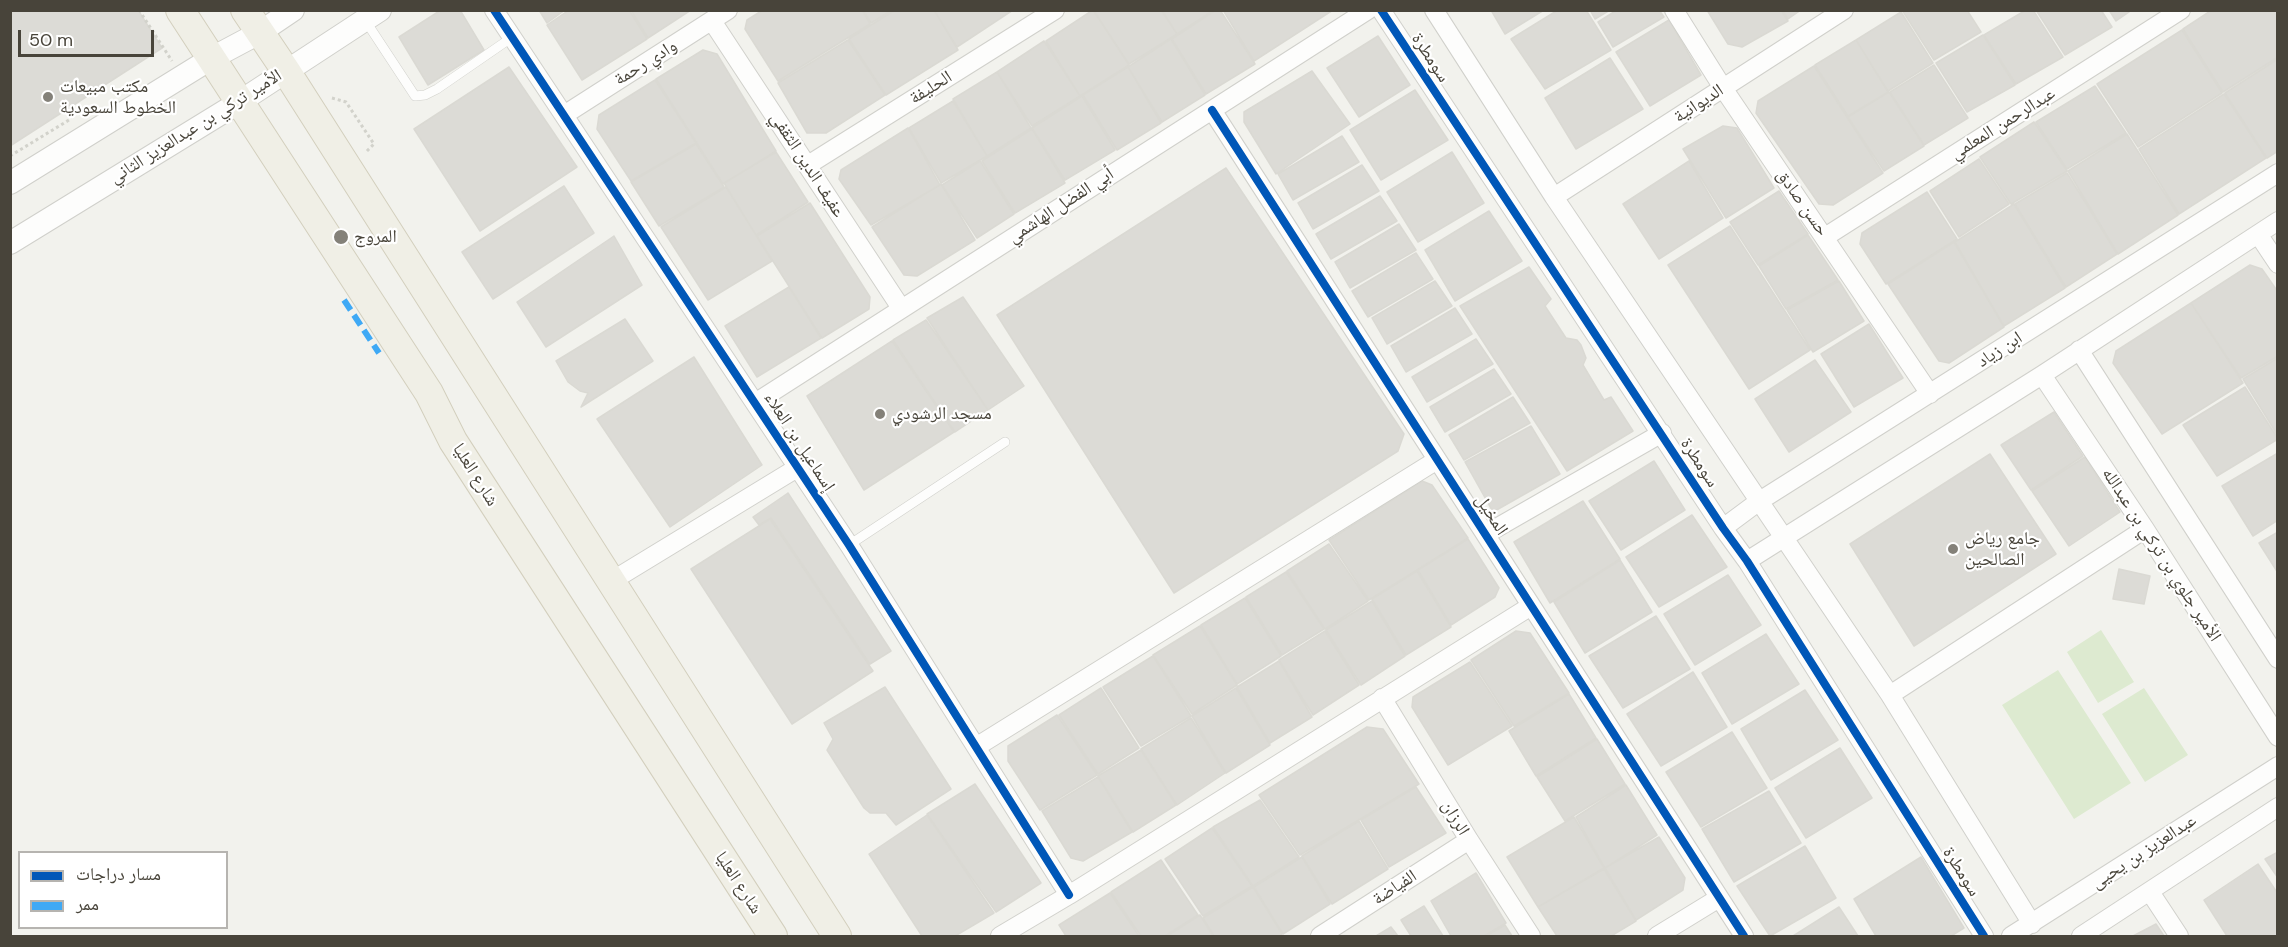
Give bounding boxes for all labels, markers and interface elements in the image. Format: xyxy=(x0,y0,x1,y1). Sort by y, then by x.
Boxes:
scale bar xyxy=(21,18,158,56)
text: 50 m xyxy=(29,28,73,52)
street label: سومطرة xyxy=(1406,29,1454,87)
street label: وادي رحمة xyxy=(611,35,681,91)
street label: الأمير تركي بن عبدالعزيز الثاني xyxy=(106,65,286,189)
street label: الحليفة xyxy=(906,67,956,109)
place label: مكتب مبيعات الخطوط السعودية xyxy=(60,76,176,118)
street label: الديوانية xyxy=(1670,80,1728,128)
street label: عبدالرحمن المعلمي xyxy=(1947,83,2059,165)
marker: مكتب مبيعات الخطوط السعودية xyxy=(41,90,55,104)
street label: عفيف الدين الثقفي xyxy=(765,108,849,222)
street label: أبي الفضل الهاشمي xyxy=(1004,164,1118,248)
street label: حسن صادق xyxy=(1771,165,1833,241)
place label: المروج xyxy=(354,226,397,248)
marker: المروج xyxy=(332,228,350,246)
street label: ابن زياد xyxy=(1973,327,2027,373)
street label: إسماعيل بن العلاء xyxy=(759,388,839,496)
place label: مسجد الرشودي xyxy=(892,403,992,425)
marker: مسجد الرشودي xyxy=(873,407,887,421)
street label: سومطرة xyxy=(1675,434,1723,492)
street label: شارع العليا xyxy=(447,440,503,510)
street label: الأمير جلوي بن تركي بن عبدالله xyxy=(2097,464,2225,646)
street label: المخيل xyxy=(1470,490,1512,540)
place label: جامع رياض الصالحين xyxy=(1965,528,2040,570)
marker: جامع رياض الصالحين xyxy=(1946,542,1960,556)
street label: الرزان xyxy=(1436,797,1474,839)
street label: عبدالعزيز بن يحيى xyxy=(2087,810,2201,894)
street label: سومطرة xyxy=(1937,843,1985,901)
street label: شارع العليا xyxy=(710,848,766,918)
legend xyxy=(18,851,228,929)
text: مسار دراجات xyxy=(76,862,161,886)
street label: الفياضة xyxy=(1369,866,1421,910)
text: ممر xyxy=(76,892,99,916)

